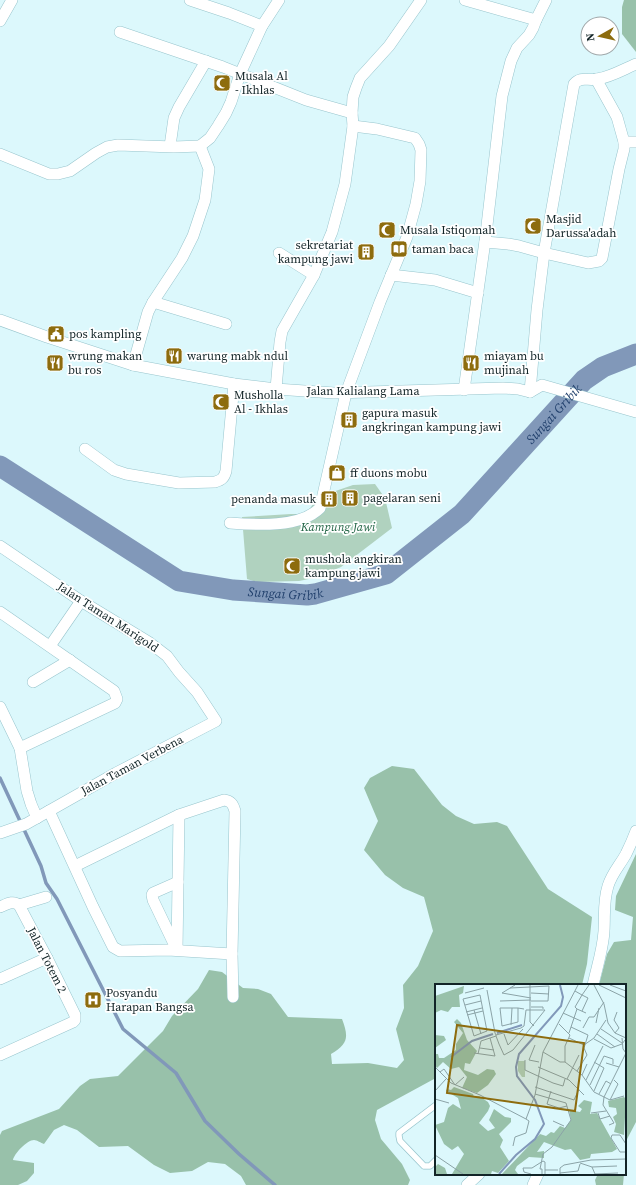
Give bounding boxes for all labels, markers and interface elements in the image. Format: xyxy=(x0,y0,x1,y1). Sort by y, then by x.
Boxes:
north arrow xyxy=(580,16,620,56)
text: N xyxy=(583,32,599,42)
place label: Musala Al - Ikhlas xyxy=(235,68,288,98)
mosque icon: Musala Al - Ikhlas xyxy=(212,73,232,93)
place label: Masjid Darussa'adah xyxy=(546,211,616,241)
mosque icon: Masjid Darussa'adah xyxy=(523,216,543,236)
mosque icon: Musala Istiqomah xyxy=(377,220,397,240)
place label: Musala Istiqomah xyxy=(400,222,496,238)
place label: sekretariat kampung jawi xyxy=(278,237,353,267)
library icon: taman baca xyxy=(389,239,409,259)
place label: taman baca xyxy=(412,241,475,257)
building icon: sekretariat kampung jawi xyxy=(356,242,376,262)
public building icon: pos kampling xyxy=(46,324,66,344)
place label: pos kampling xyxy=(69,326,141,342)
restaurant icon: warung mabk ndul xyxy=(164,346,184,366)
place label: wrung makan bu ros xyxy=(68,348,142,378)
place label: warung mabk ndul xyxy=(187,348,288,364)
place label: miayam bu mujinah xyxy=(484,348,544,378)
restaurant icon: wrung makan bu ros xyxy=(45,353,65,373)
restaurant icon: miayam bu mujinah xyxy=(461,353,481,373)
water label: Sungai Gribik xyxy=(522,380,586,447)
street label: Jalan Kalialang Lama xyxy=(305,383,420,399)
place label: Musholla Al - Ikhlas xyxy=(234,387,288,417)
mosque icon: Musholla Al - Ikhlas xyxy=(211,392,231,412)
place label: gapura masuk angkringan kampung jawi xyxy=(362,405,502,435)
building icon: gapura masuk angkringan kampung jawi xyxy=(339,410,359,430)
shop icon: ff duons mobu xyxy=(327,463,347,483)
place label: ff duons mobu xyxy=(350,465,427,481)
building icon: pagelaran seni xyxy=(340,488,360,508)
building icon: penanda masuk xyxy=(319,489,339,509)
place label: pagelaran seni xyxy=(363,490,441,506)
place label: penanda masuk xyxy=(231,491,316,507)
park label: Kampung Jawi xyxy=(300,519,376,535)
place label: mushola angkiran kampung jawi xyxy=(305,551,402,581)
mosque icon: mushola angkiran kampung jawi xyxy=(282,556,302,576)
street label: Jalan Taman Marigold xyxy=(53,578,162,656)
water label: Sungai Gribik xyxy=(247,583,326,604)
street label: Jalan Taman Verbena xyxy=(77,731,187,799)
street label: Jalan Totem 2 xyxy=(23,923,71,996)
inset map xyxy=(435,984,626,1175)
place label: Posyandu Harapan Bangsa xyxy=(106,985,194,1015)
hospital icon: Posyandu Harapan Bangsa xyxy=(83,990,103,1010)

